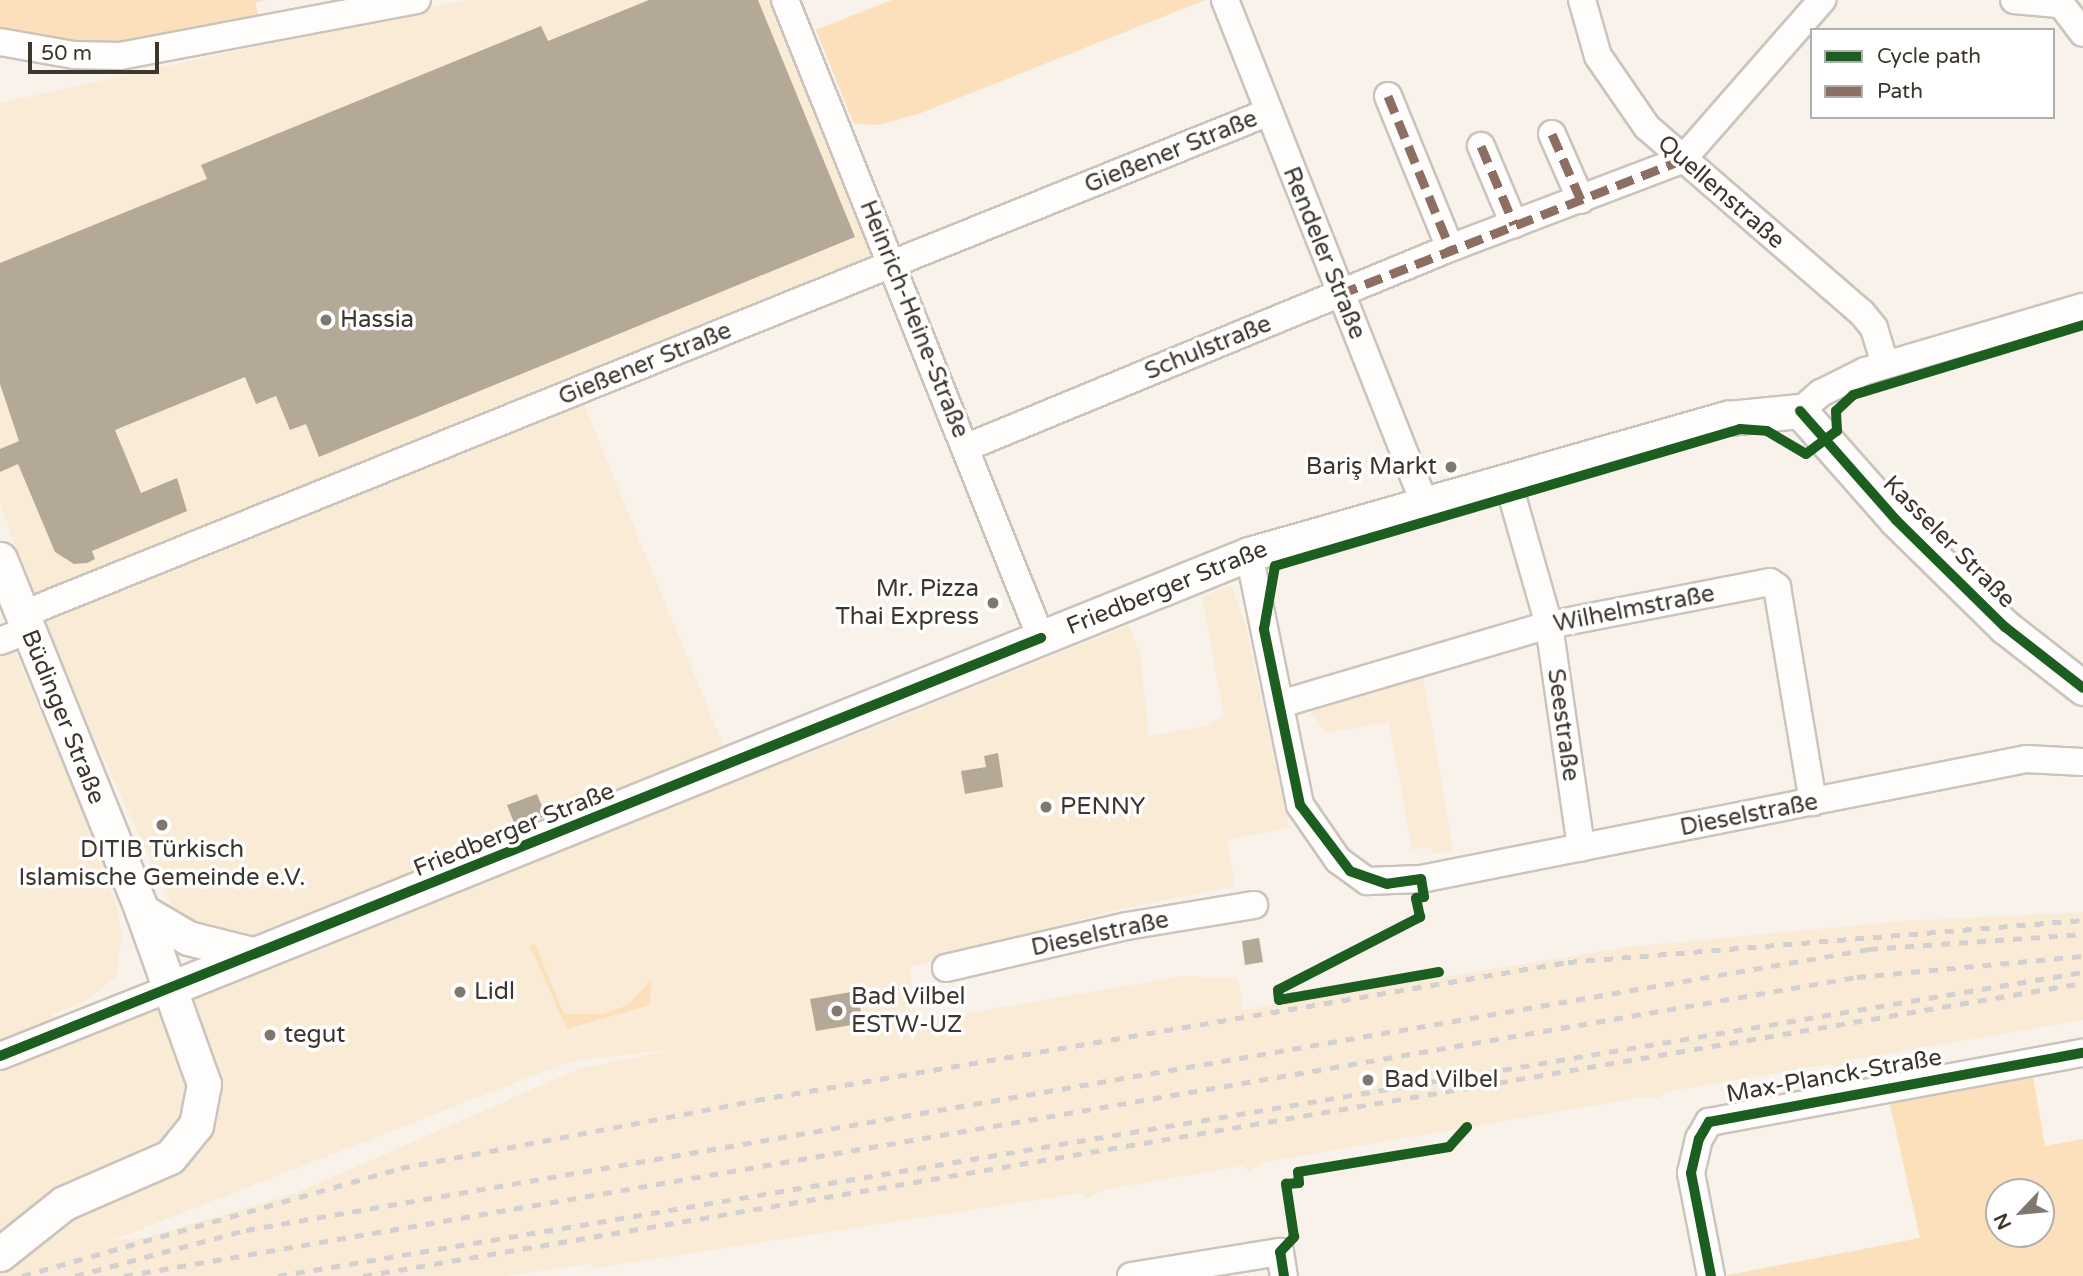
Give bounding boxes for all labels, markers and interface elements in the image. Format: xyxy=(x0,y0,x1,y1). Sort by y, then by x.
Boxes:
scale bar xyxy=(32,28,163,72)
legend xyxy=(1810,28,2055,119)
text: 50 m xyxy=(41,41,92,66)
text: Cycle path xyxy=(1877,44,1981,69)
text: Path xyxy=(1877,79,1923,104)
street label: Gießener Straße xyxy=(1080,104,1262,200)
street label: Quellenstraße xyxy=(1652,129,1790,255)
street label: Rendeler Straße xyxy=(1276,163,1372,343)
street label: Heinrich-Heine-Straße xyxy=(853,196,975,442)
place label: Hassia xyxy=(340,306,414,334)
street label: Schulstraße xyxy=(1140,310,1276,386)
marker: Hassia xyxy=(318,312,334,328)
street label: Gießener Straße xyxy=(554,316,736,412)
place label: Bariş Markt xyxy=(1306,453,1437,481)
marker: Bariş Markt xyxy=(1443,459,1459,475)
street label: Kasseler Straße xyxy=(1877,470,2021,614)
street label: Friedberger Straße xyxy=(1062,535,1272,641)
place label: Mr. Pizza Thai Express xyxy=(835,575,979,631)
street label: Wilhelmstraße xyxy=(1551,579,1717,639)
marker: Mr. Pizza Thai Express xyxy=(985,595,1001,611)
street label: Büdinger Straße xyxy=(15,626,111,808)
street label: Seestraße xyxy=(1541,667,1585,783)
street label: Friedberger Straße xyxy=(409,777,619,883)
street label: Dieselstraße xyxy=(1678,788,1820,842)
place label: PENNY xyxy=(1060,793,1145,821)
marker: PENNY xyxy=(1038,799,1054,815)
marker: DITIB Türkisch Islamische Gemeinde e.V. xyxy=(154,817,170,833)
place label: DITIB Türkisch Islamische Gemeinde e.V. xyxy=(19,836,305,892)
street label: Dieselstraße xyxy=(1029,905,1171,963)
place label: Lidl xyxy=(474,978,515,1006)
place label: Bad Vilbel ESTW-UZ xyxy=(851,983,966,1039)
marker: Lidl xyxy=(452,984,468,1000)
marker: Bad Vilbel ESTW-UZ xyxy=(829,1003,845,1019)
place label: tegut xyxy=(284,1021,346,1049)
marker: tegut xyxy=(262,1027,278,1043)
street label: Max-Planck-Straße xyxy=(1724,1043,1944,1109)
place label: Bad Vilbel xyxy=(1384,1066,1499,1094)
marker: Bad Vilbel xyxy=(1358,1070,1378,1090)
north arrow xyxy=(1985,1178,2055,1248)
text: N xyxy=(1990,1210,2016,1233)

